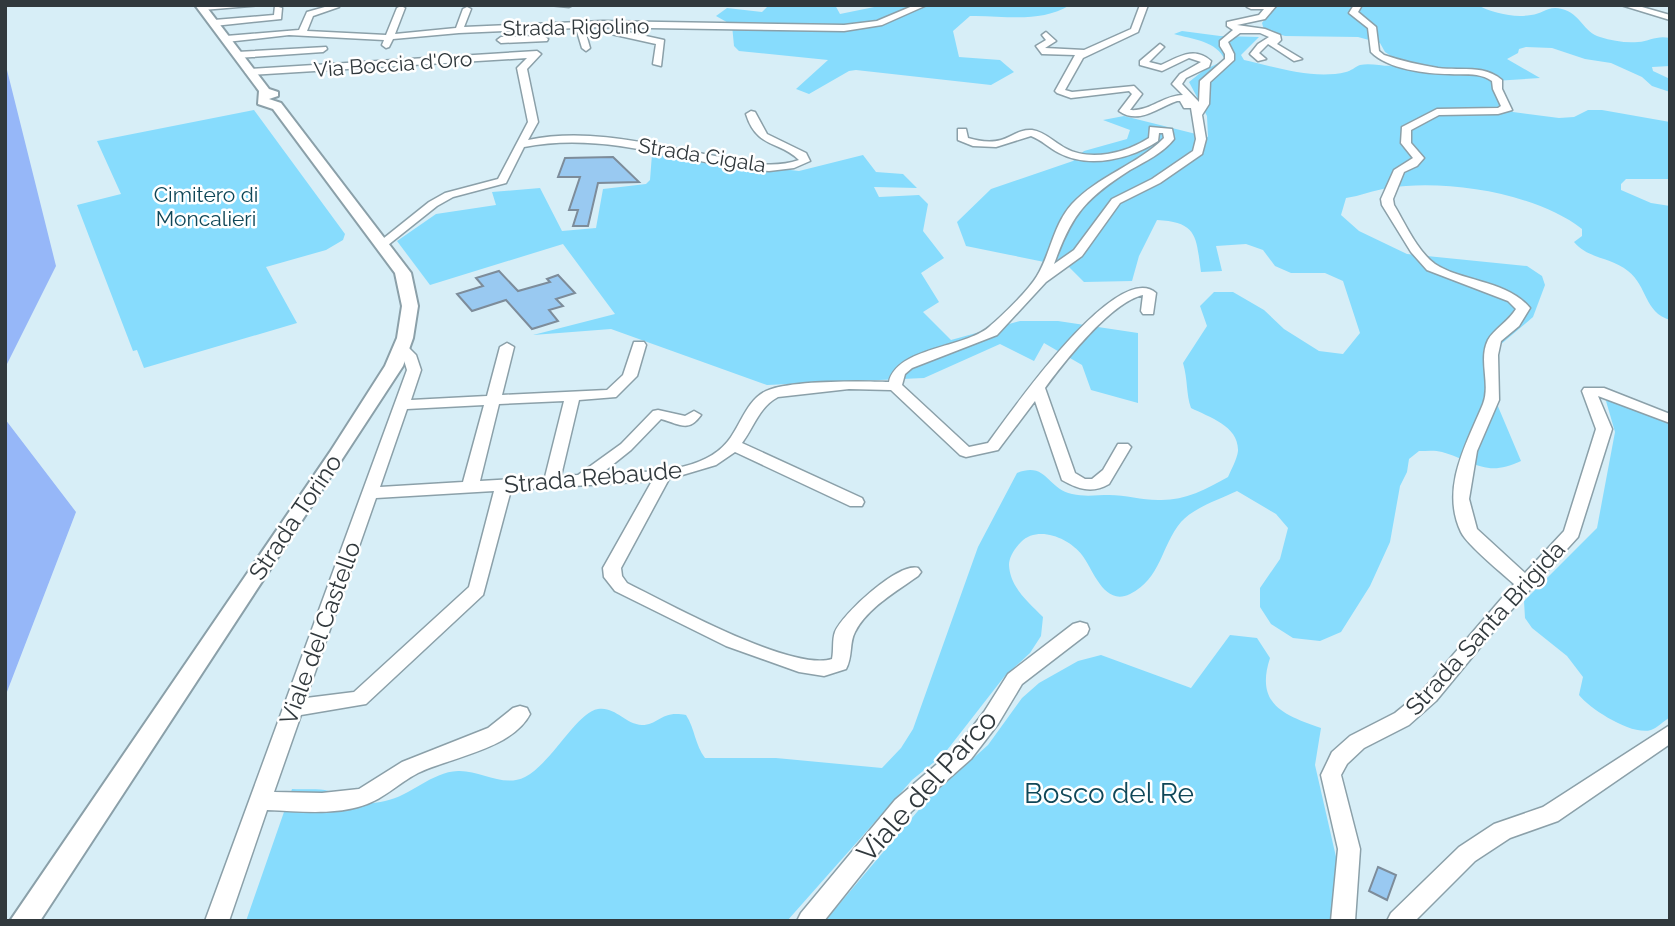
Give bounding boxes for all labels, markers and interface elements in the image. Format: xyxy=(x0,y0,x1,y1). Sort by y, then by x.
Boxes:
street label: Strada Rigolino xyxy=(502,13,650,41)
street label: Via Boccia d'Oro xyxy=(313,46,473,82)
street label: Strada Cigala xyxy=(636,133,768,177)
park label: Cimitero di Moncalieri xyxy=(154,182,258,231)
street label: Strada Torino xyxy=(242,449,348,585)
street label: Strada Rebaude xyxy=(503,455,683,499)
street label: Strada Santa Brigida xyxy=(1399,535,1571,721)
street label: Viale del Castello xyxy=(273,538,367,728)
street label: Viale del Parco xyxy=(850,703,1004,869)
park label: Bosco del Re xyxy=(1024,777,1194,810)

